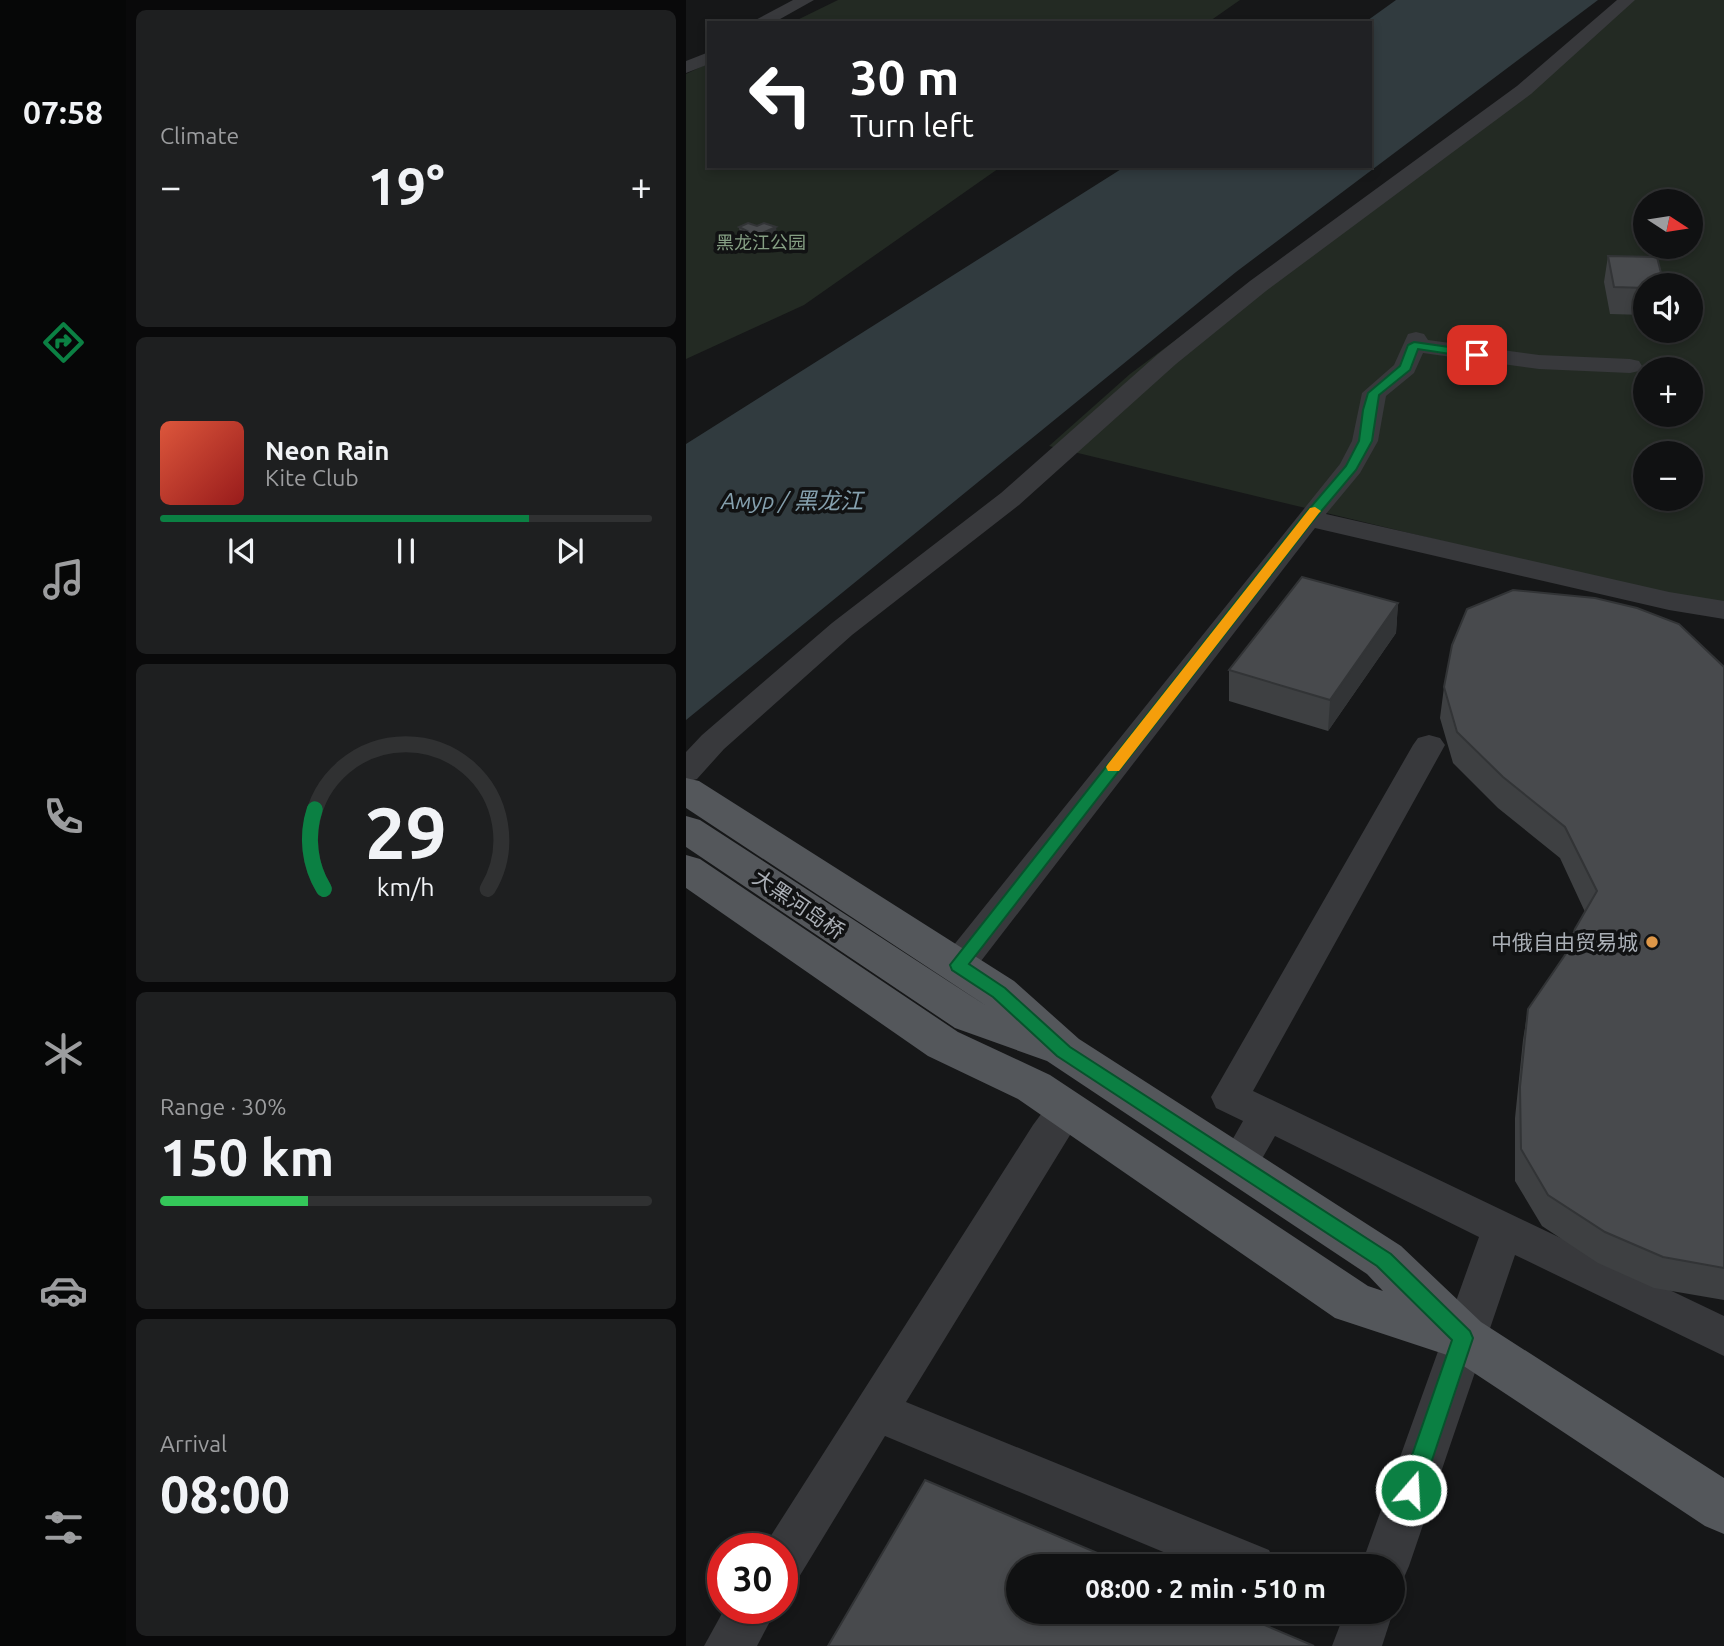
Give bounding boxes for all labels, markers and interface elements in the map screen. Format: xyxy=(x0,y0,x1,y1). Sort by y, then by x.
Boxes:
icon: left xyxy=(735,49,826,140)
text: 30 m xyxy=(850,49,959,104)
text: 07:58 xyxy=(23,94,103,130)
text: Turn left xyxy=(850,107,974,143)
text: Climate xyxy=(160,123,239,148)
text: 19° xyxy=(367,157,445,215)
text: − xyxy=(160,165,181,207)
text: + xyxy=(631,165,652,207)
north arrow xyxy=(1633,189,1703,259)
map controls xyxy=(1633,189,1703,511)
park label: 黑龙江公园 xyxy=(716,232,806,252)
button: sound xyxy=(1633,273,1703,343)
icon: directions xyxy=(39,318,88,367)
pin xyxy=(1447,325,1507,385)
icon: arrive xyxy=(1458,336,1496,374)
button: + xyxy=(1633,357,1703,427)
text: Neon Rain xyxy=(265,436,390,465)
button: − xyxy=(1633,441,1703,511)
text: Kite Club xyxy=(265,465,359,490)
water label: Амур / 黑龙江 xyxy=(720,488,866,513)
icon: previous xyxy=(223,532,261,570)
icon: pause xyxy=(387,532,425,570)
icon: next xyxy=(551,532,589,570)
icon: music xyxy=(39,555,88,604)
text: 29 xyxy=(365,791,447,873)
icon: phone xyxy=(39,792,88,841)
street label: 大黑河岛桥 xyxy=(749,865,849,943)
text: km/h xyxy=(377,873,435,901)
place label: 中俄自由贸易城 xyxy=(1491,930,1638,954)
marker: 中俄自由贸易城 xyxy=(1644,934,1660,950)
icon: climate xyxy=(39,1029,88,1078)
text: Range · 30% xyxy=(160,1094,287,1119)
text: 150 km xyxy=(160,1128,334,1186)
icon: car xyxy=(39,1266,88,1315)
text: Arrival xyxy=(160,1431,227,1456)
position arrow xyxy=(1374,1453,1448,1527)
text: 08:00 xyxy=(160,1465,290,1523)
icon: filters xyxy=(39,1503,88,1552)
speed limit sign: 30 xyxy=(707,1533,798,1624)
text: 08:00 · 2 min · 510 m xyxy=(1085,1574,1326,1603)

